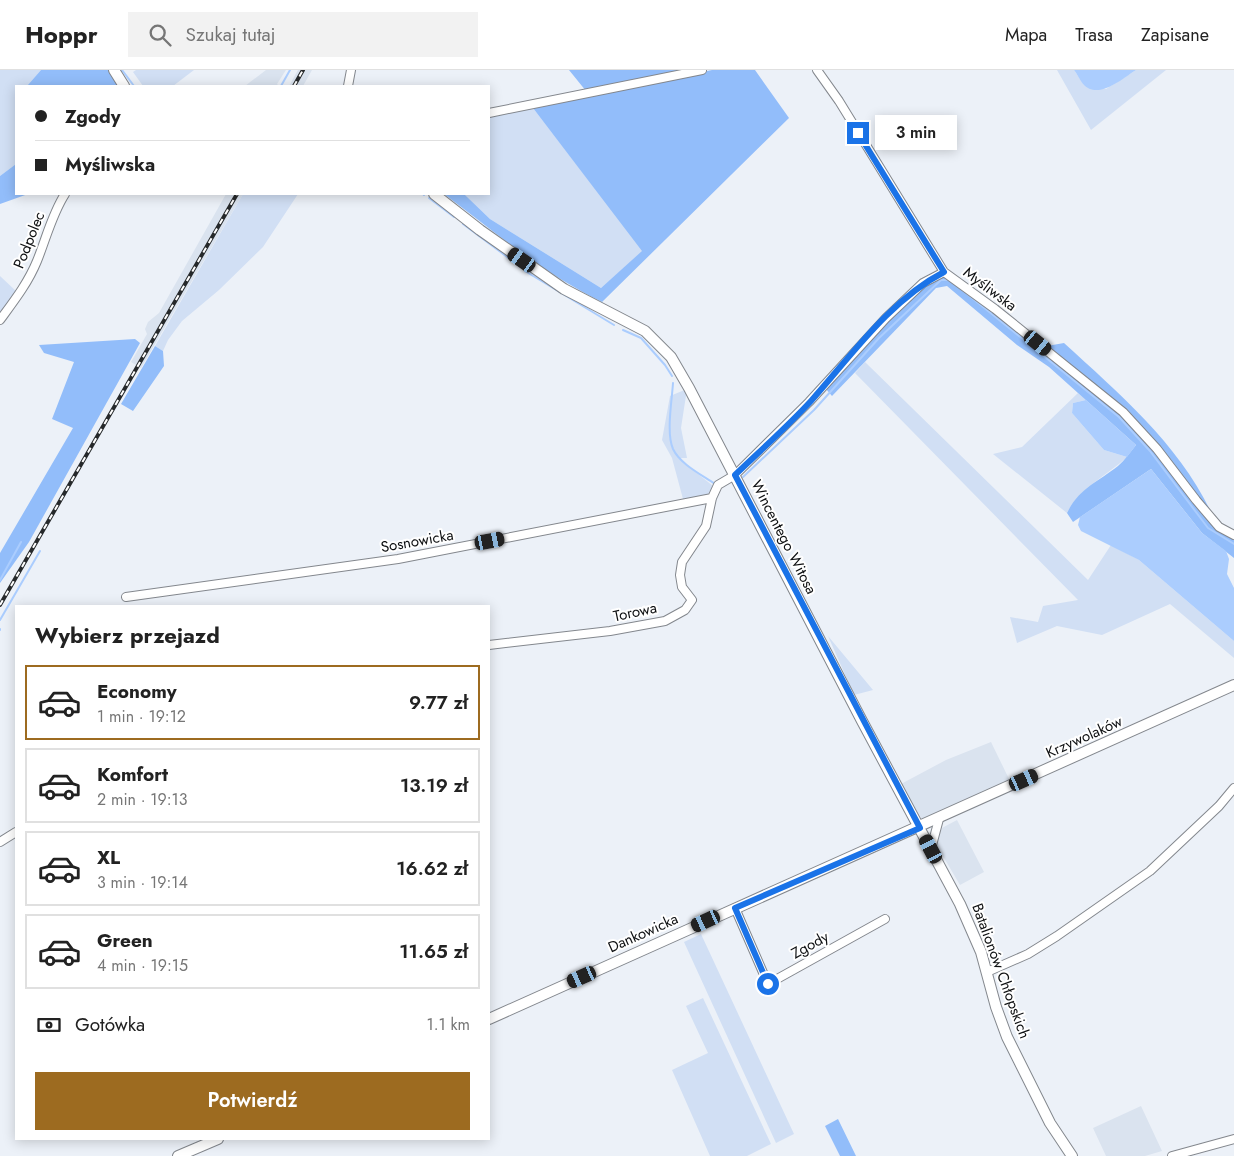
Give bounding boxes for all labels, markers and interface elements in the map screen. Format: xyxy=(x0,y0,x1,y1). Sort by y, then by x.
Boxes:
search box xyxy=(128,12,478,57)
text: Hoppr xyxy=(25,17,98,52)
icon: search xyxy=(146,21,174,49)
text: Szukaj tutaj xyxy=(186,21,275,48)
text: Mapa xyxy=(1005,22,1047,48)
text: Trasa xyxy=(1075,22,1113,48)
text: Zapisane xyxy=(1141,22,1209,48)
text: Zgody xyxy=(65,103,121,130)
callout: 3 min xyxy=(876,116,958,150)
text: 3 min xyxy=(896,121,936,144)
route end xyxy=(847,122,869,144)
text: Myśliwska xyxy=(65,151,155,178)
street label: Podpolec xyxy=(8,208,50,272)
car xyxy=(505,245,538,275)
street label: Myśliwska xyxy=(959,261,1021,317)
car xyxy=(1021,328,1054,358)
street label: Wincentego Witosa xyxy=(746,476,822,598)
street label: Sosnowicka xyxy=(379,524,455,558)
car xyxy=(473,531,506,551)
street label: Torowa xyxy=(611,597,659,627)
text: Wybierz przejazd xyxy=(35,619,220,651)
text: Economy xyxy=(97,678,177,705)
icon: car xyxy=(37,680,82,725)
text: 9.77 zł xyxy=(409,689,468,716)
text: 1 min · 19:12 xyxy=(97,705,186,728)
street label: Krzywolaków xyxy=(1042,710,1126,764)
text: Komfort xyxy=(97,761,168,788)
icon: car xyxy=(37,763,82,808)
car xyxy=(1007,767,1040,793)
text: 13.19 zł xyxy=(400,772,468,799)
text: 2 min · 19:13 xyxy=(97,788,188,811)
car xyxy=(917,832,944,866)
text: XL xyxy=(97,844,120,871)
icon: car xyxy=(37,846,82,891)
text: 16.62 zł xyxy=(396,855,468,882)
text: 3 min · 19:14 xyxy=(97,871,188,894)
street label: Batalionów Chłopskich xyxy=(966,900,1036,1042)
street label: Dankowicka xyxy=(604,908,682,958)
car xyxy=(689,908,722,934)
street label: Zgody xyxy=(787,926,833,964)
text: Green xyxy=(97,927,153,954)
icon: car xyxy=(37,929,82,974)
text: 11.65 zł xyxy=(399,938,468,965)
text: 4 min · 19:15 xyxy=(97,954,188,977)
car xyxy=(565,964,598,990)
route start xyxy=(757,973,779,995)
icon: cash xyxy=(35,1011,63,1039)
text: Gotówka xyxy=(75,1011,145,1038)
text: 1.1 km xyxy=(426,1013,470,1036)
button: Potwierdź xyxy=(35,1072,470,1130)

